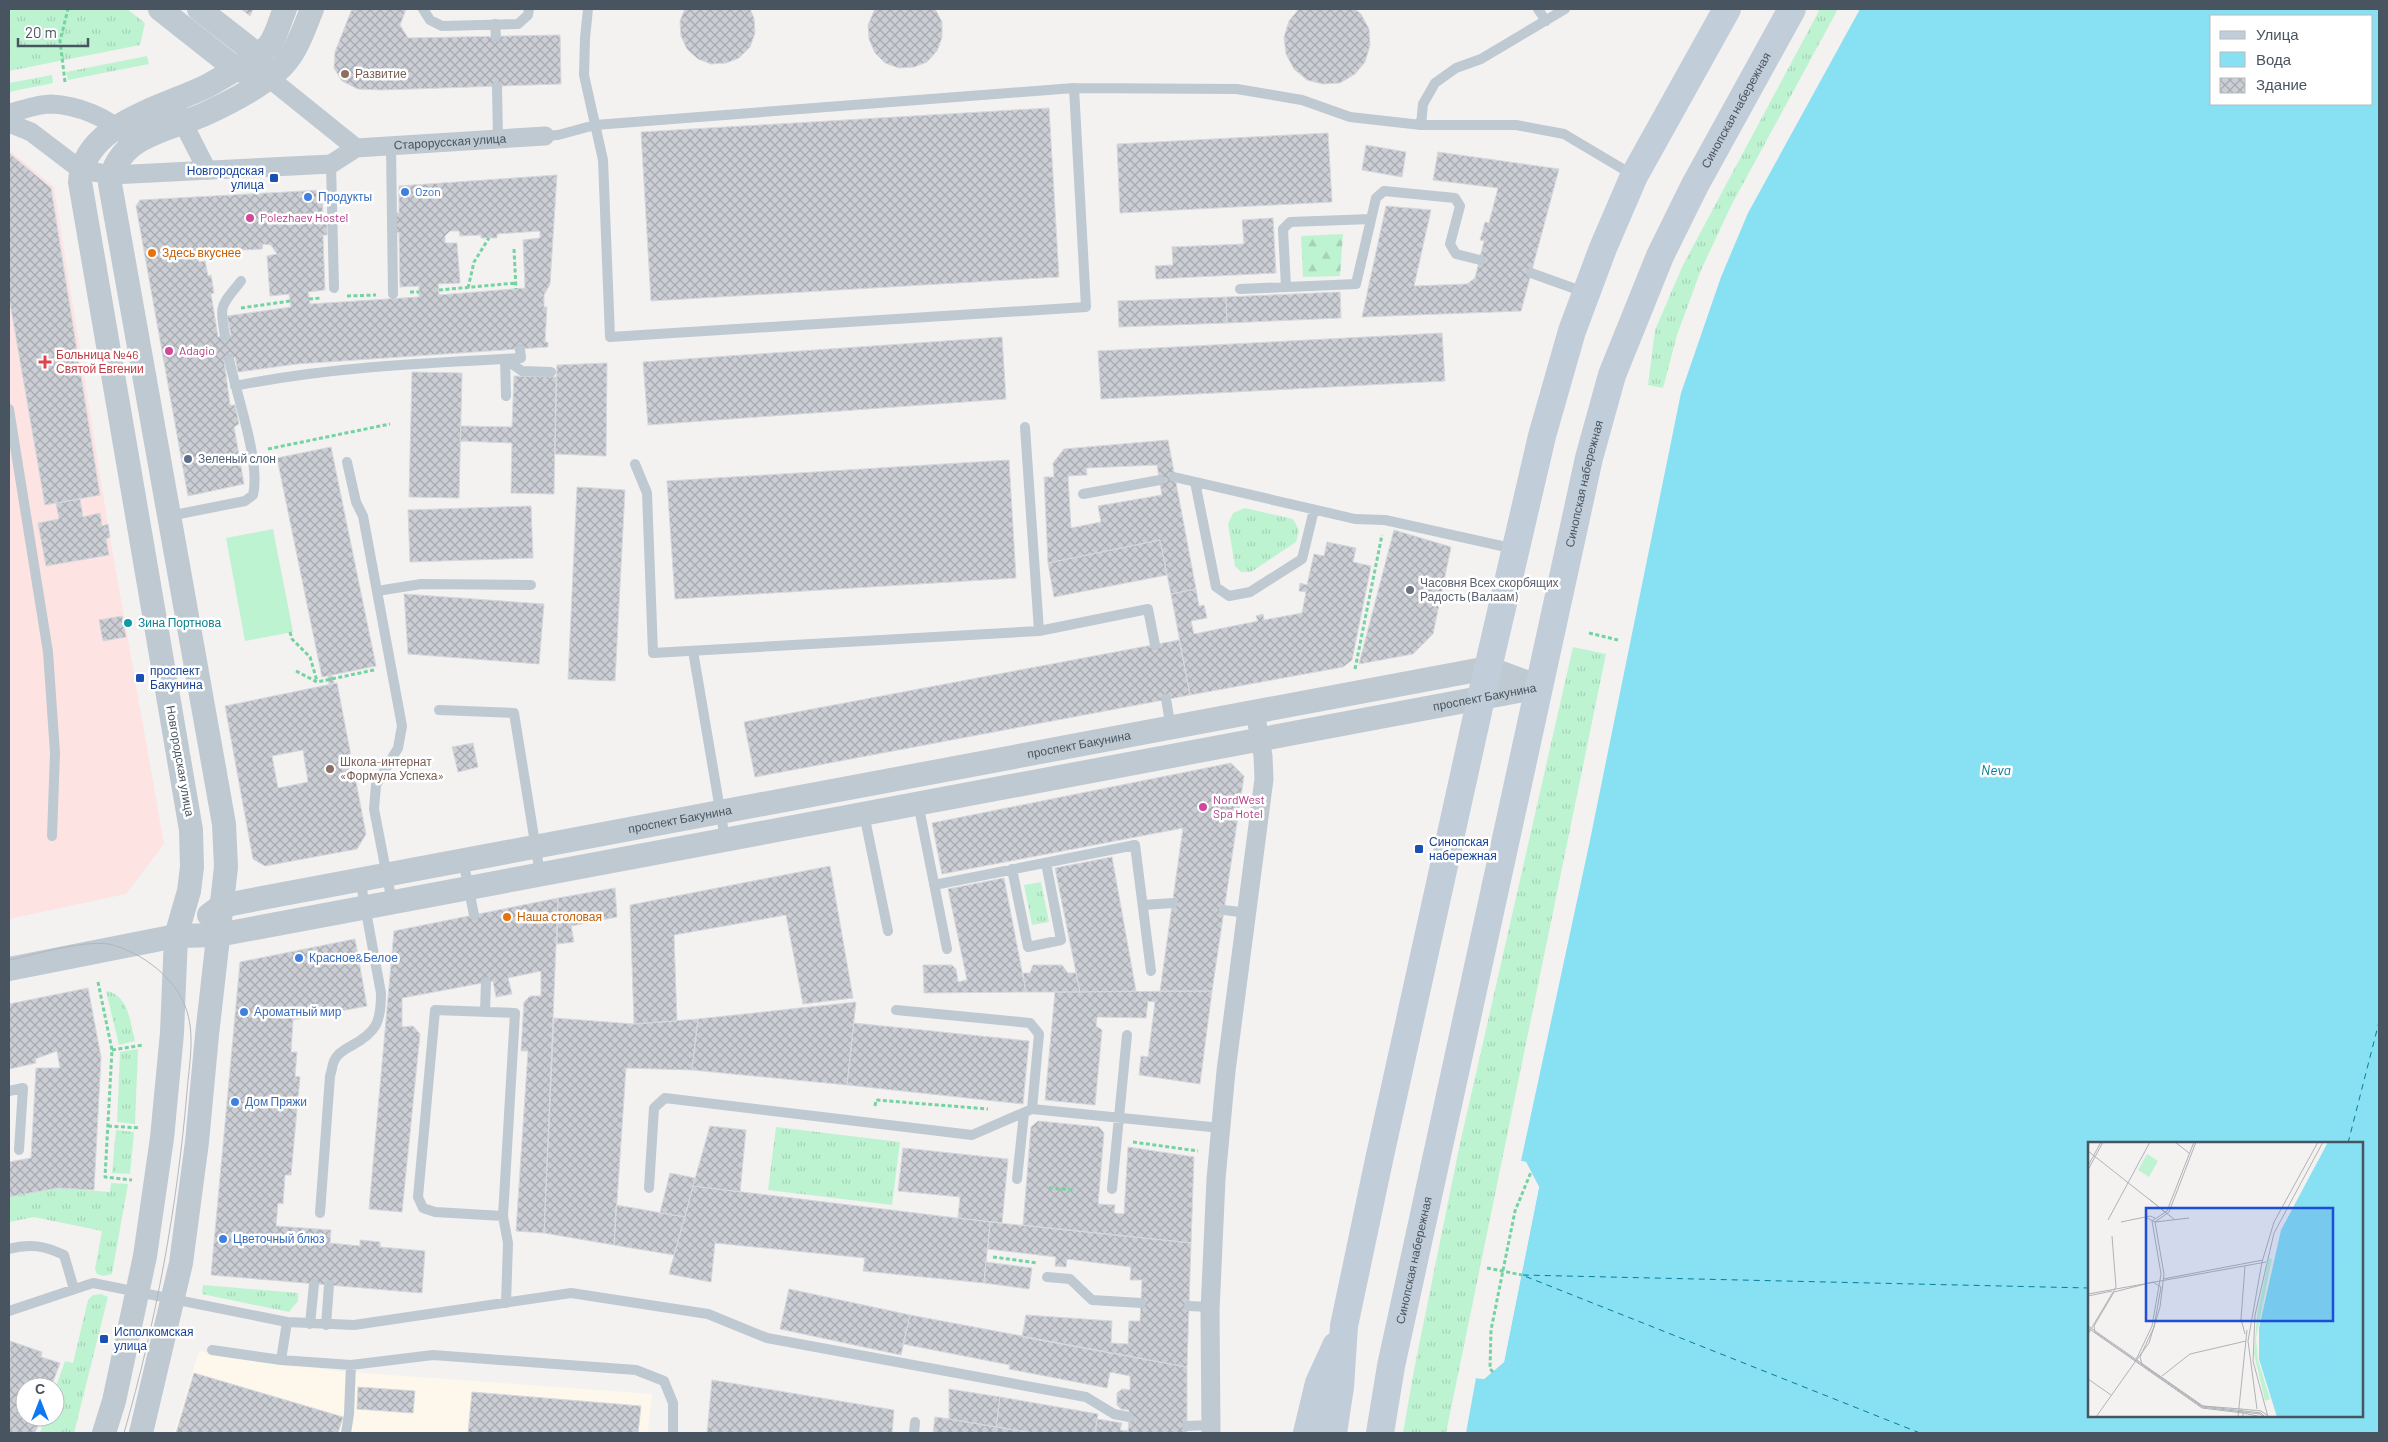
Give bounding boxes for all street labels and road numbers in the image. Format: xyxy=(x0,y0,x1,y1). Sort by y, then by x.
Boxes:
street label: Синопская набережная xyxy=(1698,50,1773,170)
street label: Старорусская улица xyxy=(393,130,507,152)
street label: Синопская набережная xyxy=(1562,418,1605,549)
street label: проспект Бакунина xyxy=(1432,680,1538,713)
street label: Новгородская улица xyxy=(163,704,198,818)
street label: проспект Бакунина xyxy=(1026,727,1132,760)
street label: проспект Бакунина xyxy=(627,802,733,835)
street label: Синопская набережная xyxy=(1392,1195,1434,1325)

